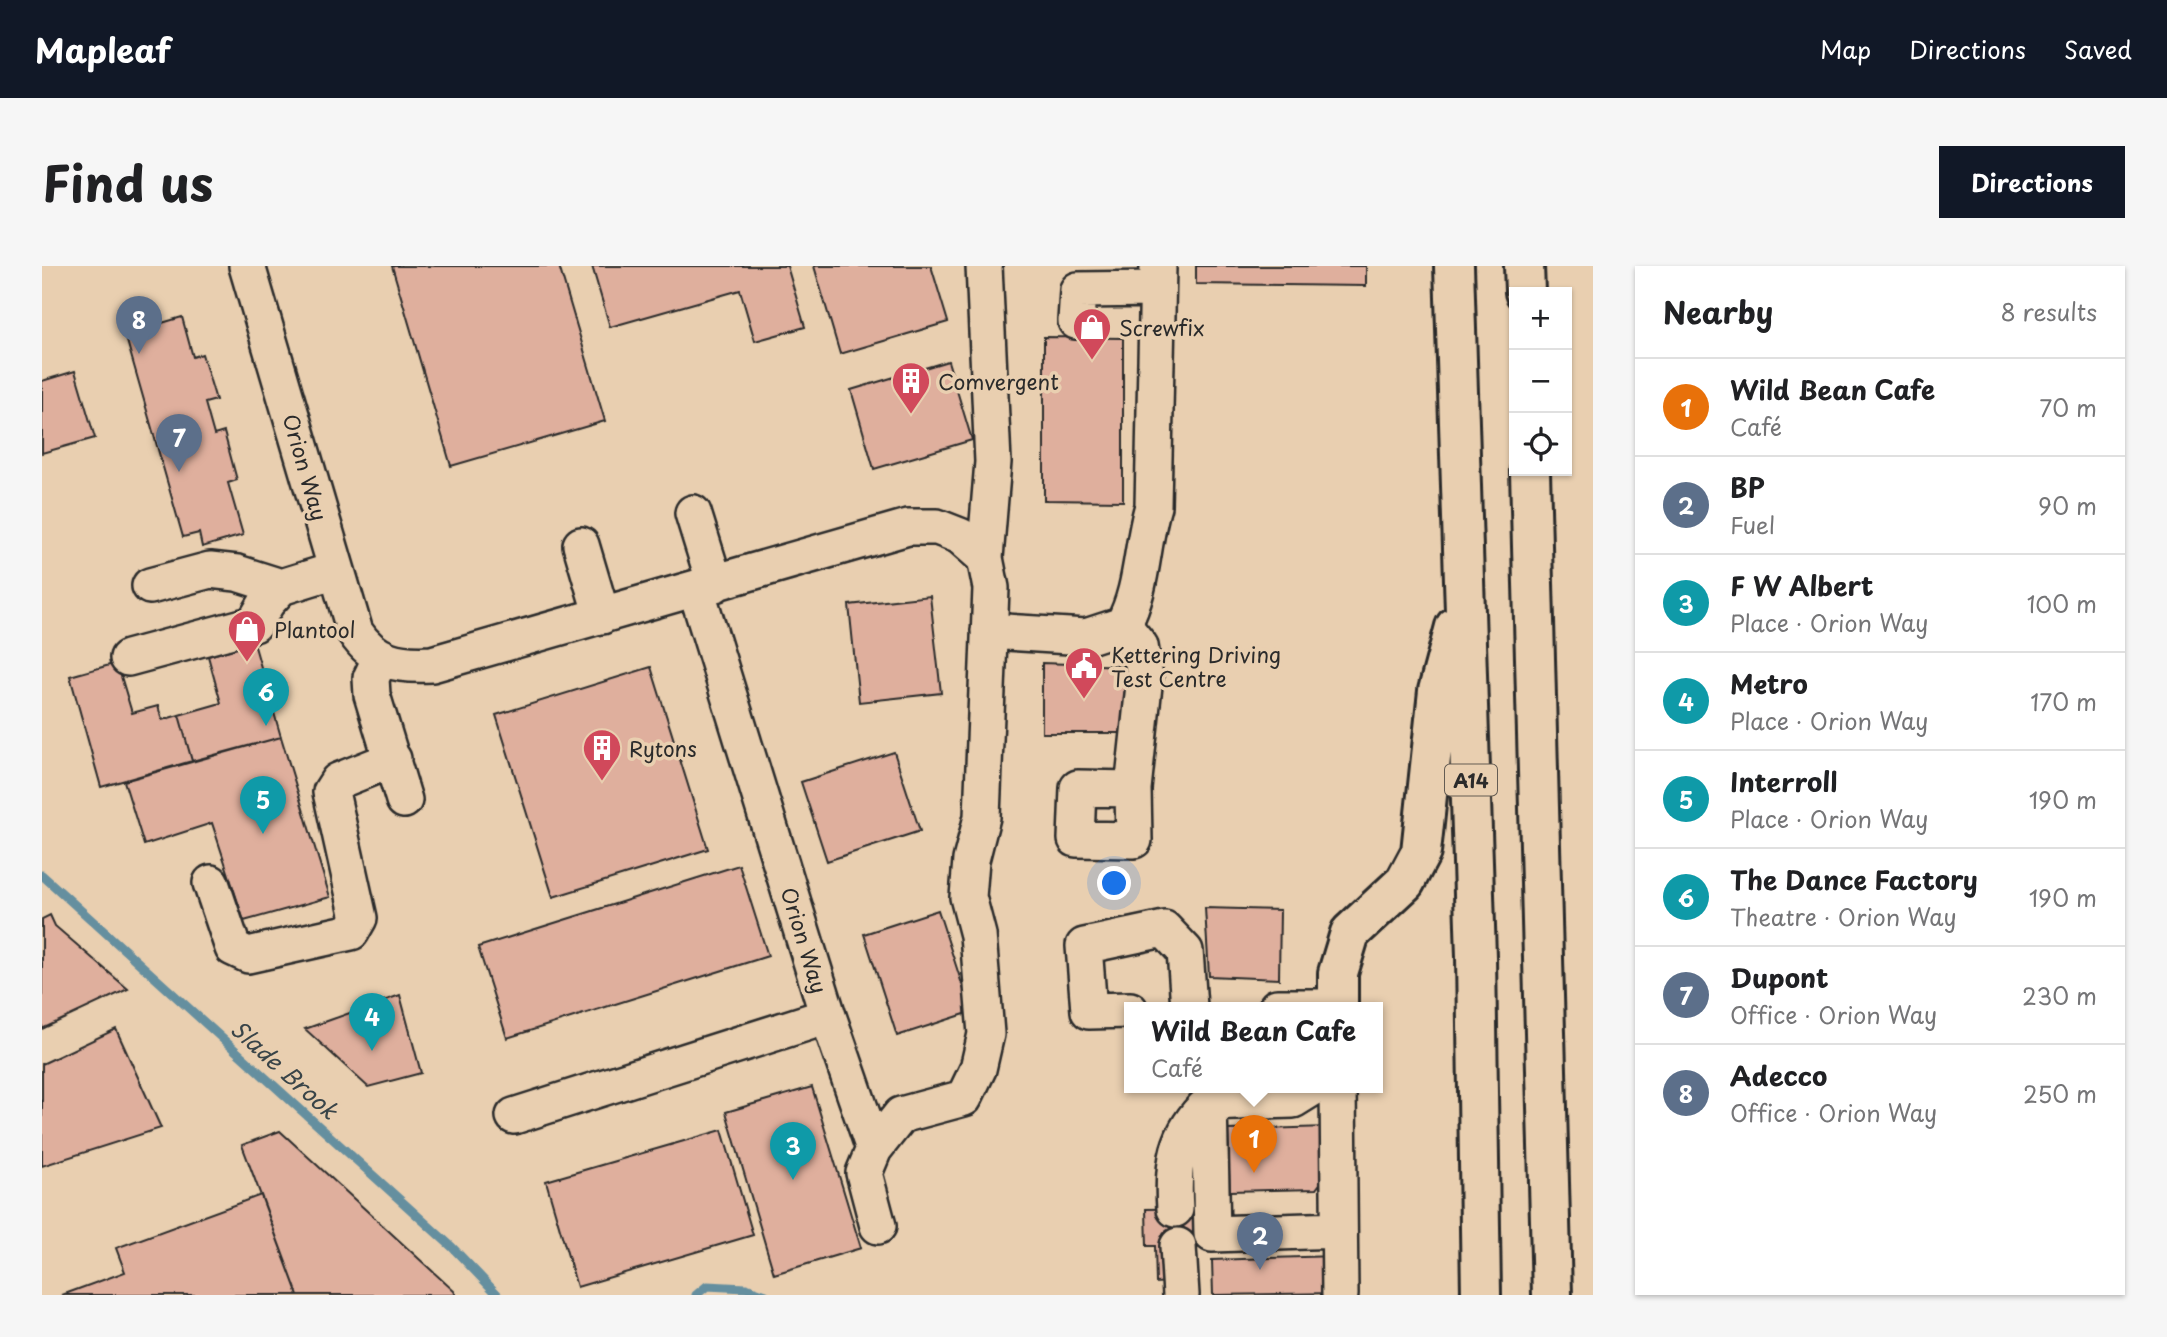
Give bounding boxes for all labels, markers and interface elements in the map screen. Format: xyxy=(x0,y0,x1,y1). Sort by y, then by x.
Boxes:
text: Mapleaf xyxy=(35,24,171,74)
text: Map xyxy=(1820,31,1871,67)
text: Directions xyxy=(1909,31,2026,67)
text: Saved xyxy=(2064,31,2132,67)
text: Find us xyxy=(42,145,213,219)
button: Directions xyxy=(1939,146,2125,218)
map controls xyxy=(1509,287,1572,476)
button: + xyxy=(1509,287,1572,350)
text: Nearby xyxy=(1663,289,1773,334)
text: 8 results xyxy=(2001,294,2097,329)
pin: 8 xyxy=(116,296,162,354)
shop icon: Screwfix xyxy=(1071,306,1113,361)
place label: Screwfix xyxy=(1119,311,1205,343)
button: − xyxy=(1509,350,1572,413)
building icon: Comvergent xyxy=(890,360,932,415)
place label: Comvergent xyxy=(938,365,1059,397)
text: Wild Bean Cafe xyxy=(1730,370,1935,409)
text: 1 xyxy=(1681,390,1692,425)
text: 70 m xyxy=(2039,390,2097,425)
text: Café xyxy=(1730,409,1782,444)
street label: Orion Way xyxy=(275,410,337,524)
button: locate xyxy=(1509,413,1572,476)
pin: 7 xyxy=(156,414,202,472)
text: BP xyxy=(1730,468,1765,507)
text: 2 xyxy=(1678,488,1694,523)
text: 90 m xyxy=(2038,488,2097,523)
text: Fuel xyxy=(1730,507,1775,542)
text: F W Albert xyxy=(1730,566,1874,605)
text: 3 xyxy=(1678,586,1694,621)
text: 100 m xyxy=(2027,586,2097,621)
text: Place · Orion Way xyxy=(1730,605,1929,640)
shop icon: Plantool xyxy=(226,608,268,663)
place label: Plantool xyxy=(274,613,356,645)
place label: Kettering Driving Test Centre xyxy=(1111,638,1281,694)
public building icon: Kettering Driving Test Centre xyxy=(1063,645,1105,700)
text: Metro xyxy=(1730,664,1808,703)
pin: 6 xyxy=(243,668,289,726)
text: 4 xyxy=(1678,684,1694,719)
text: 170 m xyxy=(2030,684,2097,719)
text: Place · Orion Way xyxy=(1730,703,1929,738)
building icon: Rytons xyxy=(581,727,623,782)
place label: Rytons xyxy=(629,732,697,764)
text: Interroll xyxy=(1730,762,1837,801)
road number: A14 xyxy=(1445,765,1497,796)
pin: 5 xyxy=(240,776,286,834)
text: 5 xyxy=(1679,782,1693,817)
text: 190 m xyxy=(2029,782,2097,817)
text: Place · Orion Way xyxy=(1730,801,1929,836)
text: The Dance Factory xyxy=(1730,860,1978,899)
your location xyxy=(1097,866,1131,900)
text: 6 xyxy=(1678,880,1694,915)
text: 190 m xyxy=(2029,880,2097,915)
street label: Orion Way xyxy=(774,883,836,997)
text: Theatre · Orion Way xyxy=(1730,899,1957,934)
text: Dupont xyxy=(1730,958,1828,997)
text: 7 xyxy=(1679,978,1693,1013)
text: 230 m xyxy=(2022,978,2097,1013)
pin: 4 xyxy=(349,993,395,1051)
text: Office · Orion Way xyxy=(1730,997,1937,1032)
popup xyxy=(1124,1002,1383,1093)
water label: Slade Brook xyxy=(224,1011,347,1127)
text: Wild Bean Cafe xyxy=(1151,1011,1356,1050)
text: Café xyxy=(1151,1050,1203,1085)
text: Adecco xyxy=(1730,1056,1827,1095)
text: 8 xyxy=(1679,1076,1693,1111)
text: 250 m xyxy=(2023,1076,2097,1111)
text: Office · Orion Way xyxy=(1730,1095,1937,1130)
pin: 1 xyxy=(1231,1115,1277,1173)
pin: 3 xyxy=(770,1122,816,1180)
pin: 2 xyxy=(1237,1212,1283,1270)

